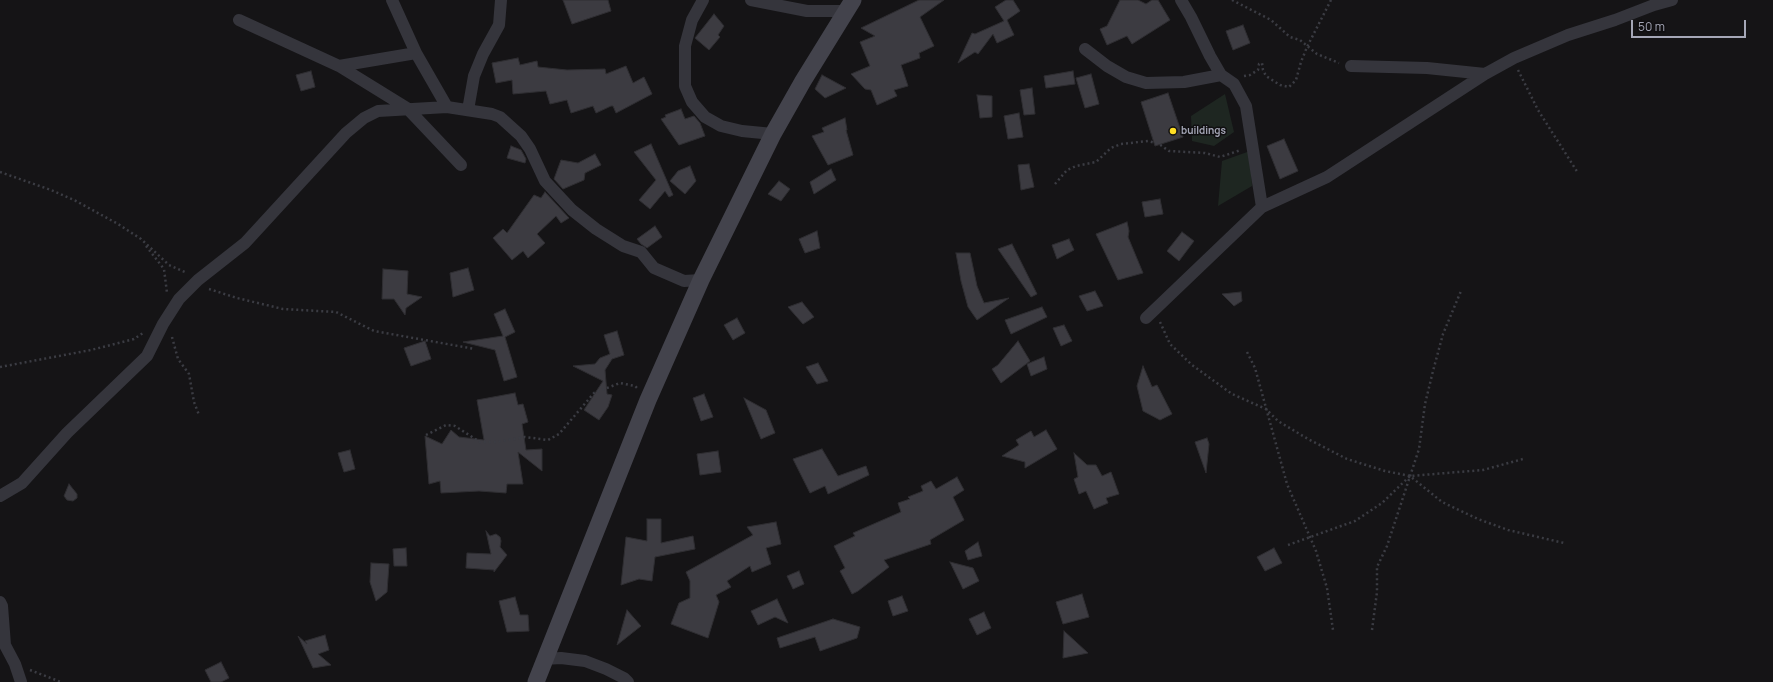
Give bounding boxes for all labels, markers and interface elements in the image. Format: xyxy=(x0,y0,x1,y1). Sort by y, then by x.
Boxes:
scale bar xyxy=(1633,12,1748,38)
text: 50 m xyxy=(1638,18,1665,35)
place label: buildings xyxy=(1181,125,1226,137)
marker: buildings xyxy=(1168,126,1178,136)

